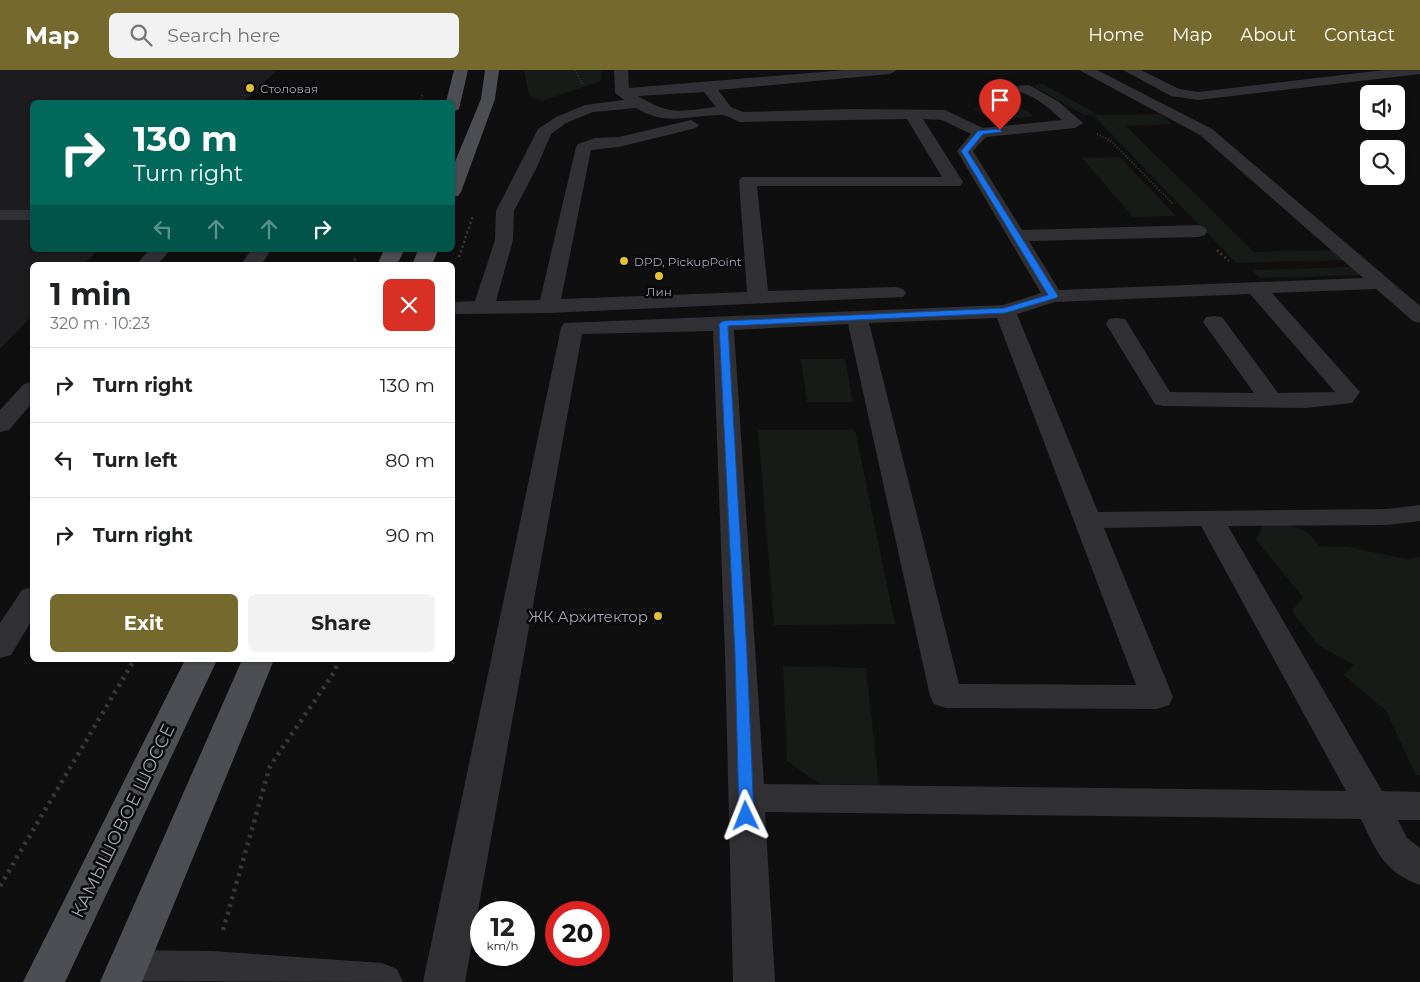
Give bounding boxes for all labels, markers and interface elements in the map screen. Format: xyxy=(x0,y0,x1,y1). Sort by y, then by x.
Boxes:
search box xyxy=(109,13,459,58)
text: Map xyxy=(25,21,79,50)
icon: search xyxy=(127,21,155,49)
text: Search here xyxy=(167,24,280,47)
text: Home xyxy=(1088,24,1144,46)
text: Map xyxy=(1172,24,1212,46)
text: About xyxy=(1240,24,1296,46)
text: Contact xyxy=(1324,24,1395,46)
pin xyxy=(979,79,1021,130)
place label: Столовая xyxy=(260,81,318,96)
marker: Столовая xyxy=(244,82,256,94)
map controls xyxy=(1360,85,1405,185)
button: sound xyxy=(1360,85,1405,130)
icon: arrive xyxy=(986,86,1014,114)
text: 130 m xyxy=(133,117,238,160)
icon: right xyxy=(50,120,115,185)
button: search xyxy=(1360,140,1405,185)
text: Turn right xyxy=(133,160,243,187)
icon: left xyxy=(149,215,177,243)
icon: ahead xyxy=(202,215,230,243)
icon: ahead xyxy=(255,215,283,243)
icon: right xyxy=(308,215,336,243)
place label: DPD, PickupPoint xyxy=(634,254,742,269)
marker: DPD, PickupPoint xyxy=(618,255,630,267)
marker: Лин xyxy=(653,270,665,282)
text: 1 min xyxy=(50,276,131,313)
button: close xyxy=(383,279,435,331)
place label: Лин xyxy=(646,284,672,299)
text: 320 m · 10:23 xyxy=(50,314,150,333)
icon: right xyxy=(50,371,78,399)
text: Turn right xyxy=(93,374,193,397)
text: 130 m xyxy=(380,374,435,397)
icon: left xyxy=(50,446,78,474)
text: Turn left xyxy=(93,449,178,472)
text: 80 m xyxy=(385,449,435,472)
icon: right xyxy=(50,521,78,549)
text: Turn right xyxy=(93,524,193,547)
text: 90 m xyxy=(386,524,435,547)
button: Exit xyxy=(50,594,238,652)
button: Share xyxy=(248,594,435,652)
place label: ЖК Архитектор xyxy=(528,607,648,626)
marker: ЖК Архитектор xyxy=(652,610,664,622)
street label: КАМЫШОВОЕ ШОССЕ xyxy=(66,720,180,921)
position arrow xyxy=(719,789,771,841)
speed limit sign: 20 xyxy=(545,901,610,966)
text: 12 xyxy=(490,912,515,942)
text: km/h xyxy=(486,938,519,953)

